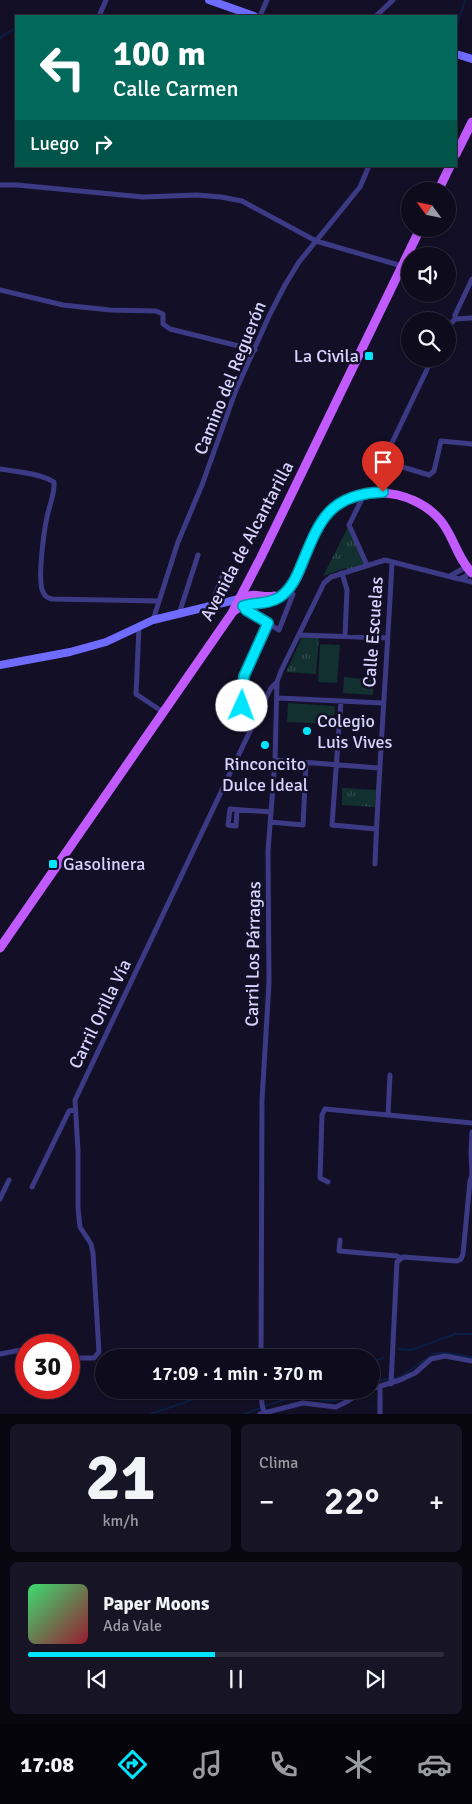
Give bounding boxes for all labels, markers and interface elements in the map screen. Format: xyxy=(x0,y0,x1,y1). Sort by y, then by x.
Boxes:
text: 100 m xyxy=(113,32,206,75)
icon: left xyxy=(30,35,95,100)
text: Calle Carmen xyxy=(113,75,239,102)
icon: right xyxy=(89,130,117,158)
text: Luego xyxy=(30,132,79,156)
north arrow xyxy=(401,182,456,238)
map controls xyxy=(401,182,456,367)
button: sound xyxy=(401,247,456,302)
street label: Camino del Reguerón xyxy=(189,298,271,458)
button: search xyxy=(401,312,456,367)
place label: La Civila xyxy=(294,345,359,367)
marker: La Civila xyxy=(363,350,375,362)
pin xyxy=(362,441,404,492)
icon: arrive xyxy=(369,448,397,476)
street label: Avenida de Alcantarilla xyxy=(196,457,298,625)
street label: Calle Escuelas xyxy=(358,576,388,688)
position arrow xyxy=(215,679,267,731)
place label: Colegio Luis Vives xyxy=(317,710,392,753)
marker: Colegio Luis Vives xyxy=(301,725,313,737)
marker: Rinconcito Dulce Ideal xyxy=(259,739,271,751)
place label: Rinconcito Dulce Ideal xyxy=(222,753,308,796)
place label: Gasolinera xyxy=(63,853,145,875)
marker: Gasolinera xyxy=(47,858,59,870)
street label: Carril Los Párragas xyxy=(241,881,265,1027)
street label: Carril Orilla Vía xyxy=(64,956,136,1072)
speed limit sign: 30 xyxy=(15,1334,80,1399)
text: 17:09 · 1 min · 370 m xyxy=(152,1362,323,1386)
text: 21 xyxy=(85,1438,156,1518)
text: Clima xyxy=(259,1453,298,1473)
text: 22° xyxy=(324,1478,379,1525)
text: − xyxy=(259,1485,274,1519)
text: + xyxy=(429,1485,444,1519)
text: km/h xyxy=(102,1511,139,1531)
text: Paper Moons xyxy=(103,1592,209,1616)
text: Ada Vale xyxy=(103,1616,162,1636)
icon: previous xyxy=(83,1665,111,1693)
icon: pause xyxy=(222,1665,250,1693)
icon: next xyxy=(361,1665,389,1693)
icon: directions xyxy=(115,1747,150,1782)
icon: music xyxy=(190,1747,225,1782)
icon: phone xyxy=(266,1747,301,1782)
icon: climate xyxy=(341,1747,376,1782)
icon: car xyxy=(417,1747,452,1782)
text: 17:08 xyxy=(20,1751,74,1778)

